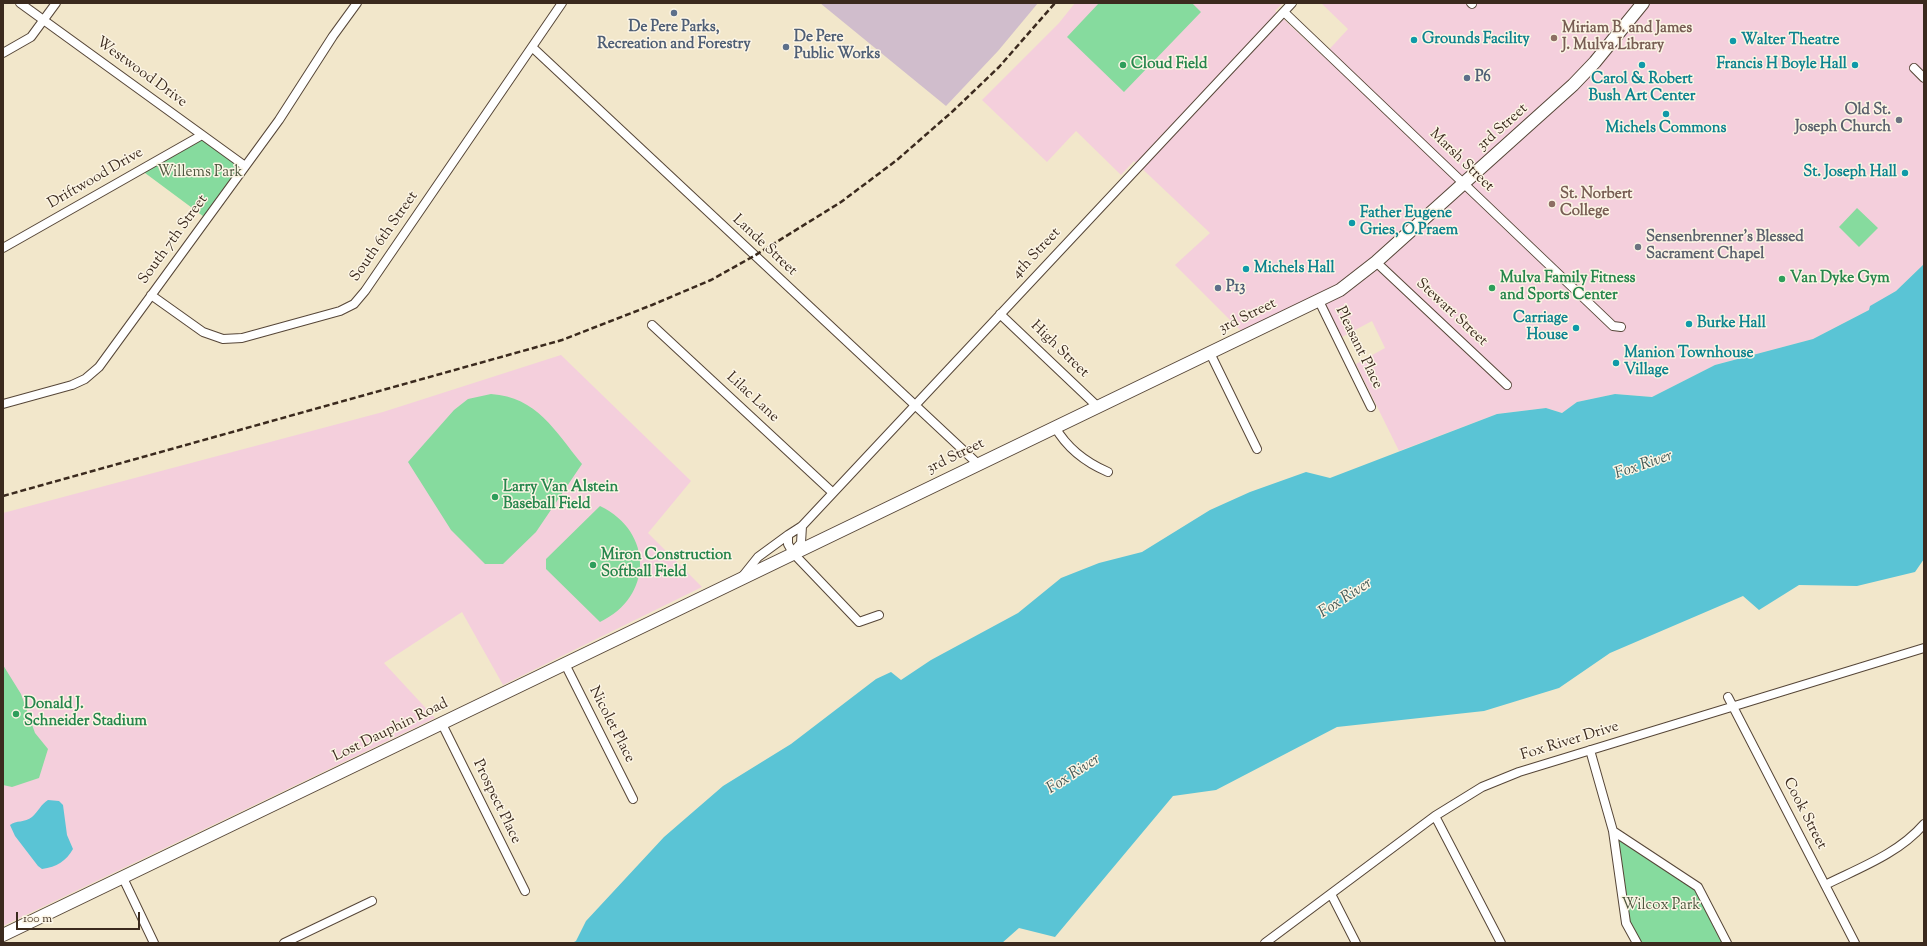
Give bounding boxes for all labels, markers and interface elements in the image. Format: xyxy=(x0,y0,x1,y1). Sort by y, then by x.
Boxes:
marker: De Pere Parks, Recreation and Forestry xyxy=(669,8,679,18)
place label: De Pere Parks, Recreation and Forestry xyxy=(597,19,751,54)
place label: Miriam B. and James J. Mulva Library xyxy=(1562,20,1692,55)
place label: De Pere Public Works xyxy=(794,29,880,64)
place label: Grounds Facility xyxy=(1422,31,1530,49)
place label: Walter Theatre xyxy=(1741,32,1839,50)
marker: Miriam B. and James J. Mulva Library xyxy=(1549,33,1559,43)
street label: Westwood Drive xyxy=(92,34,190,112)
marker: Grounds Facility xyxy=(1409,35,1419,45)
marker: Walter Theatre xyxy=(1728,36,1738,46)
marker: De Pere Public Works xyxy=(781,42,791,52)
place label: Cloud Field xyxy=(1131,56,1207,74)
place label: Francis H Boyle Hall xyxy=(1716,56,1847,74)
marker: Cloud Field xyxy=(1118,60,1128,70)
marker: Carol & Robert Bush Art Center xyxy=(1637,60,1647,70)
marker: Francis H Boyle Hall xyxy=(1850,60,1860,70)
place label: P6 xyxy=(1475,69,1491,87)
place label: Carol & Robert Bush Art Center xyxy=(1589,71,1695,106)
marker: P6 xyxy=(1462,73,1472,83)
street label: 3rd Street xyxy=(1474,101,1532,155)
place label: Old St. Joseph Church xyxy=(1795,102,1891,137)
marker: Michels Commons xyxy=(1661,109,1671,119)
marker: Old St. Joseph Church xyxy=(1894,115,1904,125)
place label: Michels Commons xyxy=(1605,120,1727,138)
street label: Marsh Street xyxy=(1425,126,1497,196)
street label: Driftwood Drive xyxy=(45,144,147,214)
park label: Willems Park xyxy=(157,164,243,182)
place label: St. Joseph Hall xyxy=(1803,164,1897,182)
marker: St. Joseph Hall xyxy=(1900,168,1910,178)
place label: St. Norbert College xyxy=(1560,186,1632,221)
street label: South 6th Street xyxy=(347,188,423,286)
street label: South 7th Street xyxy=(135,192,213,288)
marker: St. Norbert College xyxy=(1547,199,1557,209)
place label: Father Eugene Gries, O.Praem xyxy=(1360,205,1458,240)
street label: Lande Street xyxy=(728,211,800,281)
marker: Father Eugene Gries, O.Praem xyxy=(1347,218,1357,228)
street label: 4th Street xyxy=(1009,225,1065,283)
place label: Sensenbrenner's Blessed Sacrament Chapel xyxy=(1646,229,1804,264)
marker: Sensenbrenner's Blessed Sacrament Chapel xyxy=(1633,242,1643,252)
place label: Michels Hall xyxy=(1254,260,1335,278)
marker: Michels Hall xyxy=(1241,264,1251,274)
place label: Mulva Family Fitness and Sports Center xyxy=(1500,270,1635,305)
place label: Van Dyke Gym xyxy=(1790,270,1890,288)
marker: Van Dyke Gym xyxy=(1777,274,1787,284)
street label: Stewart Street xyxy=(1411,275,1491,351)
place label: P13 xyxy=(1226,279,1245,297)
marker: P13 xyxy=(1213,283,1223,293)
marker: Mulva Family Fitness and Sports Center xyxy=(1487,283,1497,293)
street label: 3rd Street xyxy=(1216,295,1280,339)
street label: Pleasant Place xyxy=(1330,304,1386,392)
place label: Carriage House xyxy=(1513,310,1568,345)
place label: Burke Hall xyxy=(1697,315,1766,333)
street label: High Street xyxy=(1026,318,1092,382)
marker: Burke Hall xyxy=(1684,319,1694,329)
marker: Carriage House xyxy=(1571,323,1581,333)
place label: Manion Townhouse Village xyxy=(1624,345,1753,380)
marker: Manion Townhouse Village xyxy=(1611,358,1621,368)
street label: Lilac Lane xyxy=(722,369,782,427)
street label: 3rd Street xyxy=(924,435,988,479)
water label: Fox River xyxy=(1613,447,1675,485)
place label: Larry Van Alstein Baseball Field xyxy=(503,479,618,514)
marker: Larry Van Alstein Baseball Field xyxy=(490,492,500,502)
place label: Miron Construction Softball Field xyxy=(601,547,732,582)
marker: Miron Construction Softball Field xyxy=(588,560,598,570)
water label: Fox River xyxy=(1316,575,1376,623)
street label: Nicolet Place xyxy=(584,684,638,766)
street label: Lost Dauphin Road xyxy=(331,695,451,767)
place label: Donald J. Schneider Stadium xyxy=(24,696,147,731)
marker: Donald J. Schneider Stadium xyxy=(11,709,21,719)
street label: Fox River Drive xyxy=(1519,719,1621,765)
water label: Fox River xyxy=(1044,751,1104,799)
street label: Prospect Place xyxy=(468,757,524,847)
street label: Cook Street xyxy=(1778,775,1830,853)
park label: Wilcox Park xyxy=(1621,897,1701,915)
scale bar xyxy=(18,904,142,930)
text: 100 m xyxy=(23,910,52,928)

